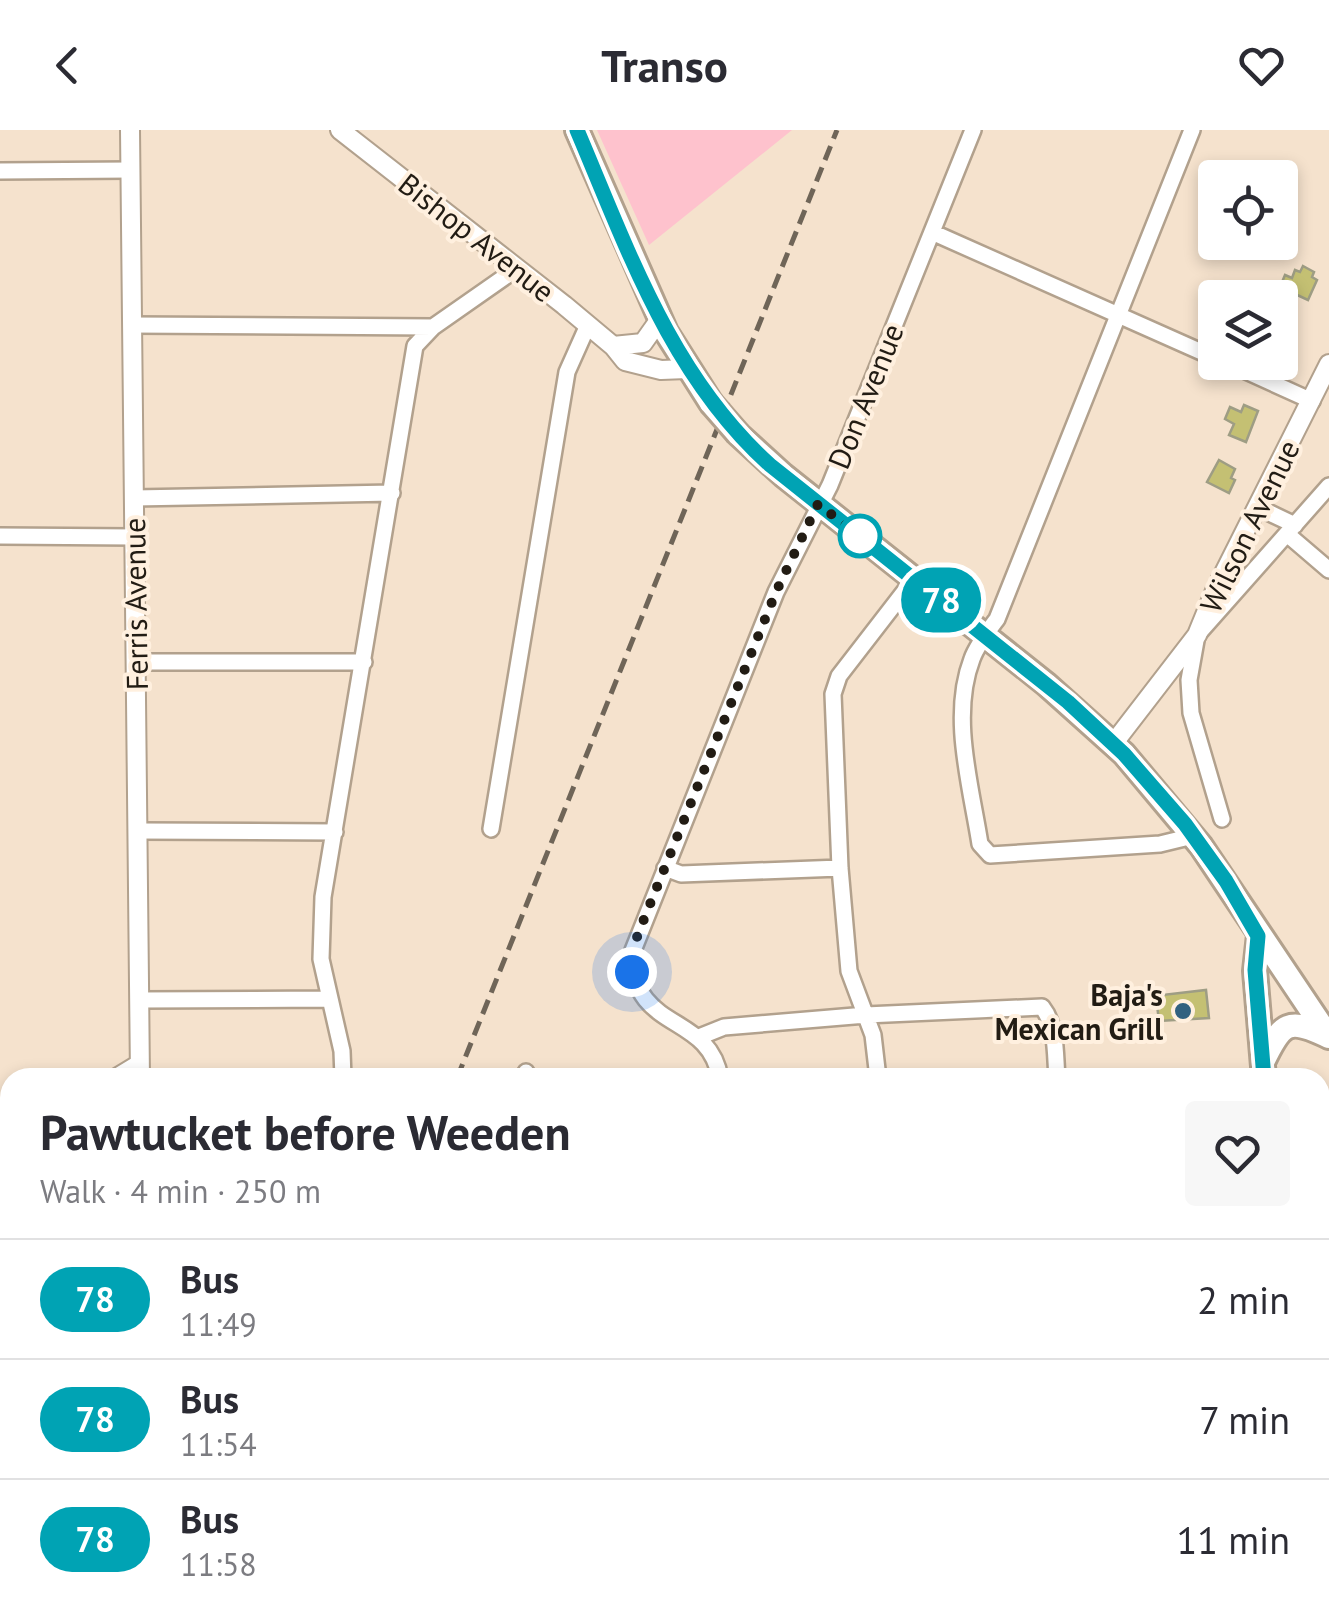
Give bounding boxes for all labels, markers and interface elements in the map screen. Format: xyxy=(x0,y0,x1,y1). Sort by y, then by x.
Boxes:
text: Transo xyxy=(601,36,728,94)
icon: back xyxy=(40,38,95,93)
icon: heart xyxy=(1234,38,1289,93)
map controls xyxy=(1198,160,1298,380)
button: locate xyxy=(1198,160,1298,260)
street label: Bishop Avenue xyxy=(391,164,563,310)
button: layers xyxy=(1198,280,1298,380)
street label: Don Avenue xyxy=(818,318,912,474)
street label: Wilson Avenue xyxy=(1190,433,1308,619)
unlabelled marker xyxy=(839,515,881,557)
street label: Ferris Avenue xyxy=(114,517,156,691)
line badge: 78 xyxy=(896,568,986,632)
text: 78 xyxy=(921,577,961,623)
your location xyxy=(607,947,657,997)
place label: Baja's Mexican Grill xyxy=(995,975,1163,1048)
marker: Baja's Mexican Grill xyxy=(1172,1000,1194,1022)
text: Pawtucket before Weeden xyxy=(40,1101,571,1163)
button: heart xyxy=(1185,1101,1290,1206)
text: Walk · 4 min · 250 m xyxy=(40,1170,321,1212)
text: Bus xyxy=(180,1254,239,1303)
text: 2 min xyxy=(1197,1275,1290,1324)
text: 78 xyxy=(75,1276,115,1322)
text: 11:49 xyxy=(180,1303,257,1345)
text: Bus xyxy=(180,1374,239,1423)
text: 7 min xyxy=(1199,1395,1290,1444)
text: 78 xyxy=(75,1396,115,1442)
text: 11:54 xyxy=(180,1423,257,1465)
text: Bus xyxy=(180,1494,239,1543)
text: 11 min xyxy=(1177,1515,1290,1564)
text: 78 xyxy=(75,1516,115,1562)
text: 11:58 xyxy=(180,1543,257,1585)

